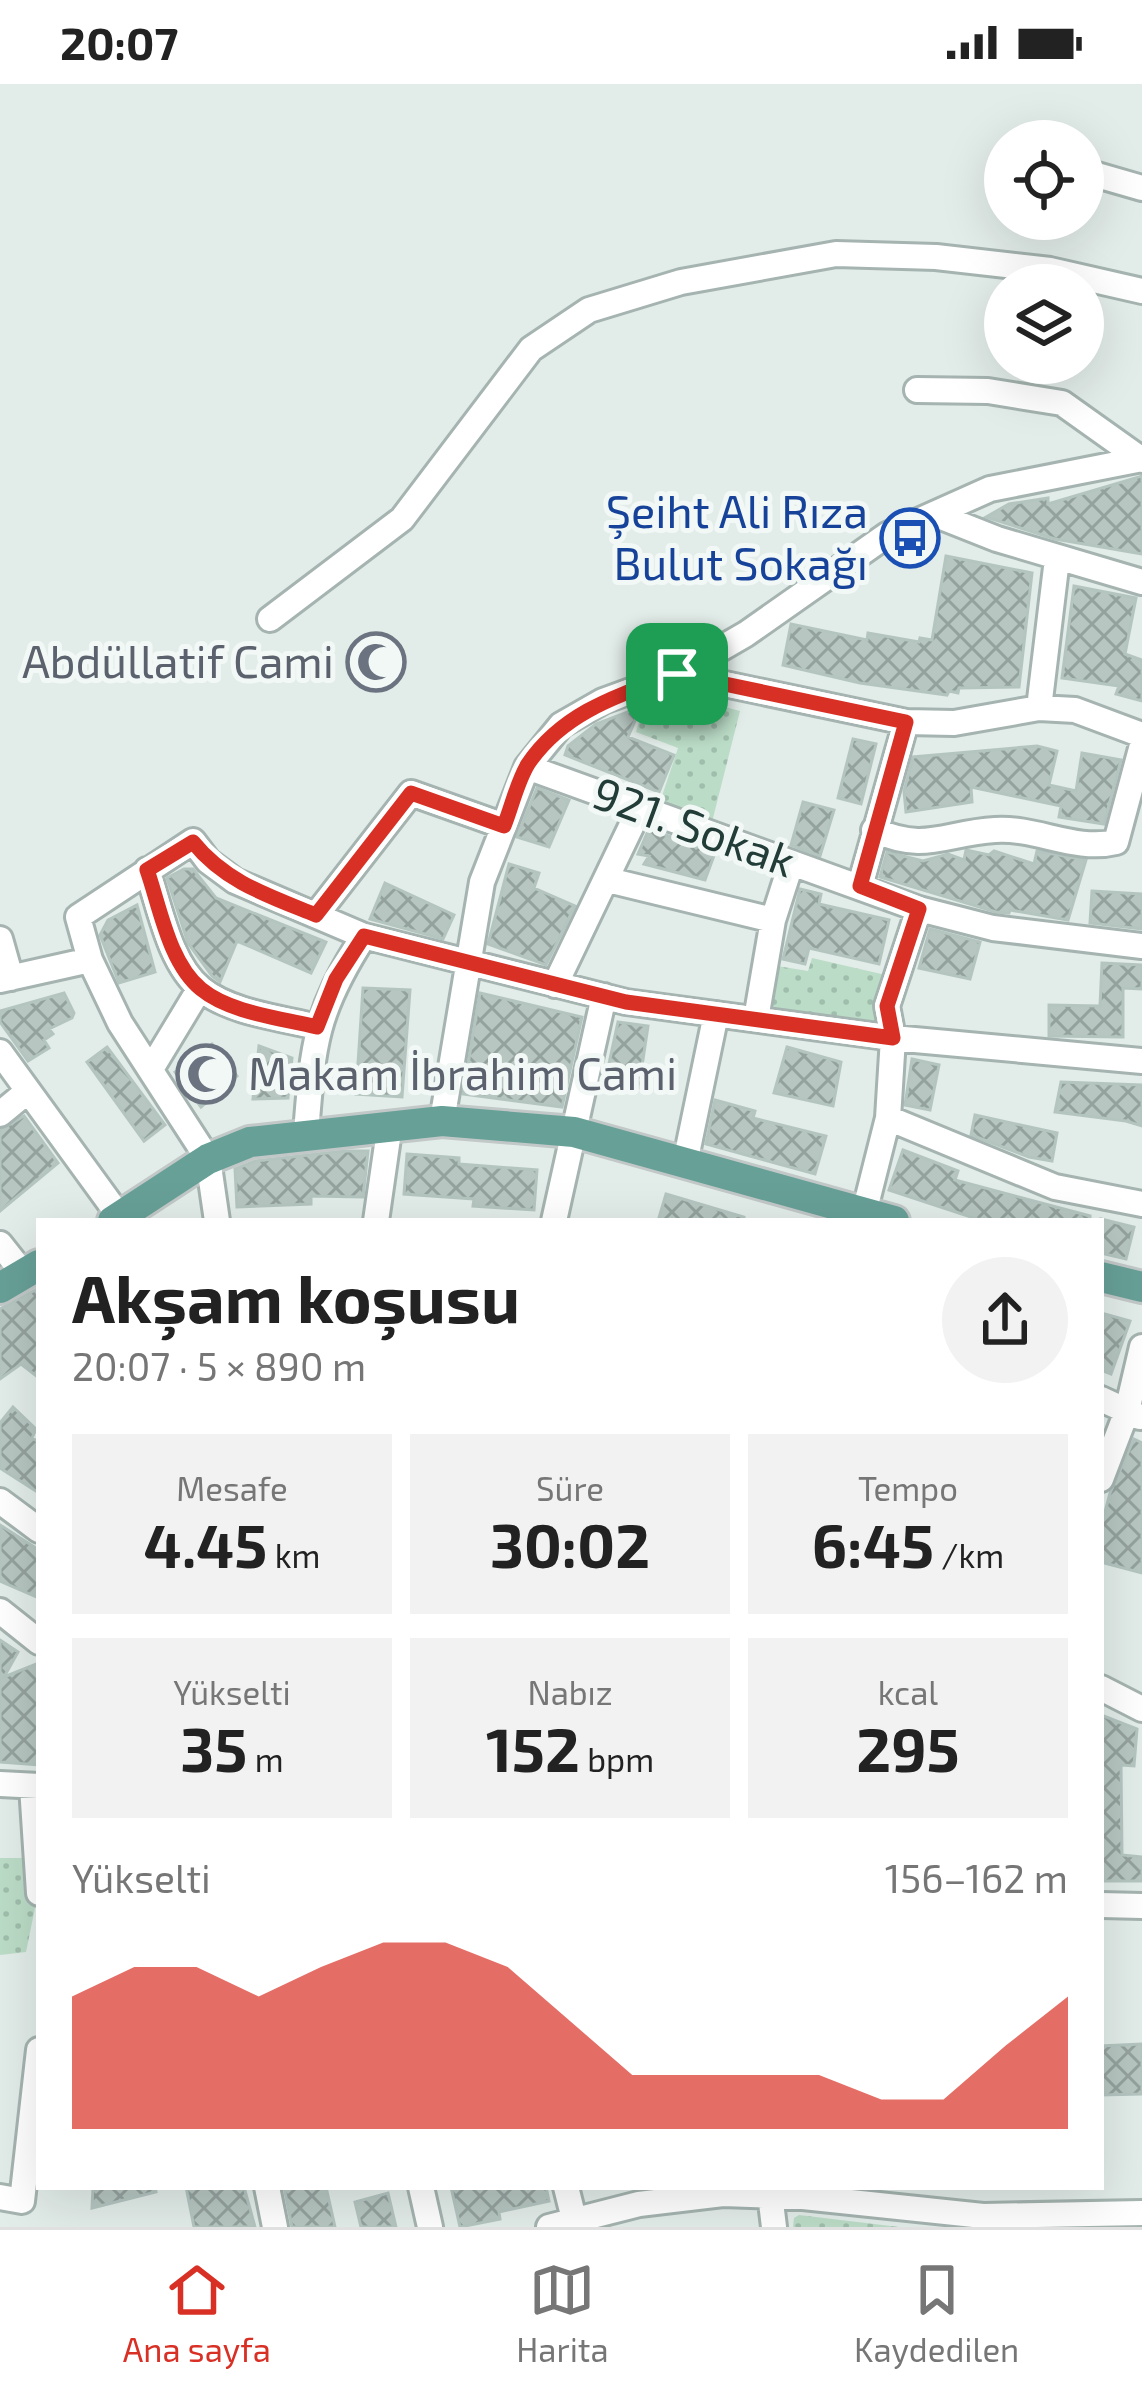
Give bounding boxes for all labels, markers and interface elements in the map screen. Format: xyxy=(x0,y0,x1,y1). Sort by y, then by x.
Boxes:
text: 20:07 xyxy=(60,15,178,69)
map controls xyxy=(984,120,1104,384)
button: locate xyxy=(984,120,1104,240)
button: layers xyxy=(984,264,1104,384)
place label: Şeiht Ali Rıza Bulut Sokağı xyxy=(606,483,868,589)
bus stop icon: Şeiht Ali Rıza Bulut Sokağı xyxy=(879,507,941,569)
pin xyxy=(626,623,728,725)
mosque icon: Abdüllatif Cami xyxy=(345,631,407,693)
place label: Abdüllatif Cami xyxy=(22,633,334,687)
icon: arrive xyxy=(644,641,710,707)
street label: 921. Sokak xyxy=(586,764,803,887)
mosque icon: Makam İbrahim Cami xyxy=(175,1043,237,1105)
place label: Makam İbrahim Cami xyxy=(248,1045,677,1099)
text: Akşam koşusu xyxy=(72,1257,520,1336)
button: share xyxy=(942,1257,1068,1383)
text: 20:07 · 5 × 890 m xyxy=(72,1342,366,1389)
text: Mesafe xyxy=(176,1468,288,1508)
text: Süre xyxy=(536,1468,604,1508)
text: Tempo xyxy=(858,1468,958,1508)
text: 4.45 xyxy=(143,1508,267,1580)
text: 30:02 xyxy=(490,1508,650,1580)
text: 6:45 xyxy=(812,1508,934,1580)
text: km xyxy=(267,1535,321,1575)
text: /km xyxy=(934,1535,1004,1575)
text: Yükselti xyxy=(173,1672,291,1712)
text: Nabız xyxy=(527,1672,613,1712)
text: kcal xyxy=(878,1672,938,1712)
text: 35 xyxy=(180,1712,247,1784)
text: 152 xyxy=(486,1712,580,1784)
text: 295 xyxy=(856,1712,960,1784)
text: m xyxy=(247,1739,284,1779)
text: bpm xyxy=(580,1739,654,1779)
text: Yükselti xyxy=(72,1854,211,1901)
text: 156–162 m xyxy=(885,1854,1068,1901)
tab: Ana sayfa xyxy=(123,2257,271,2369)
tab: Harita xyxy=(516,2257,609,2369)
tab: Kaydedilen xyxy=(854,2257,1019,2369)

